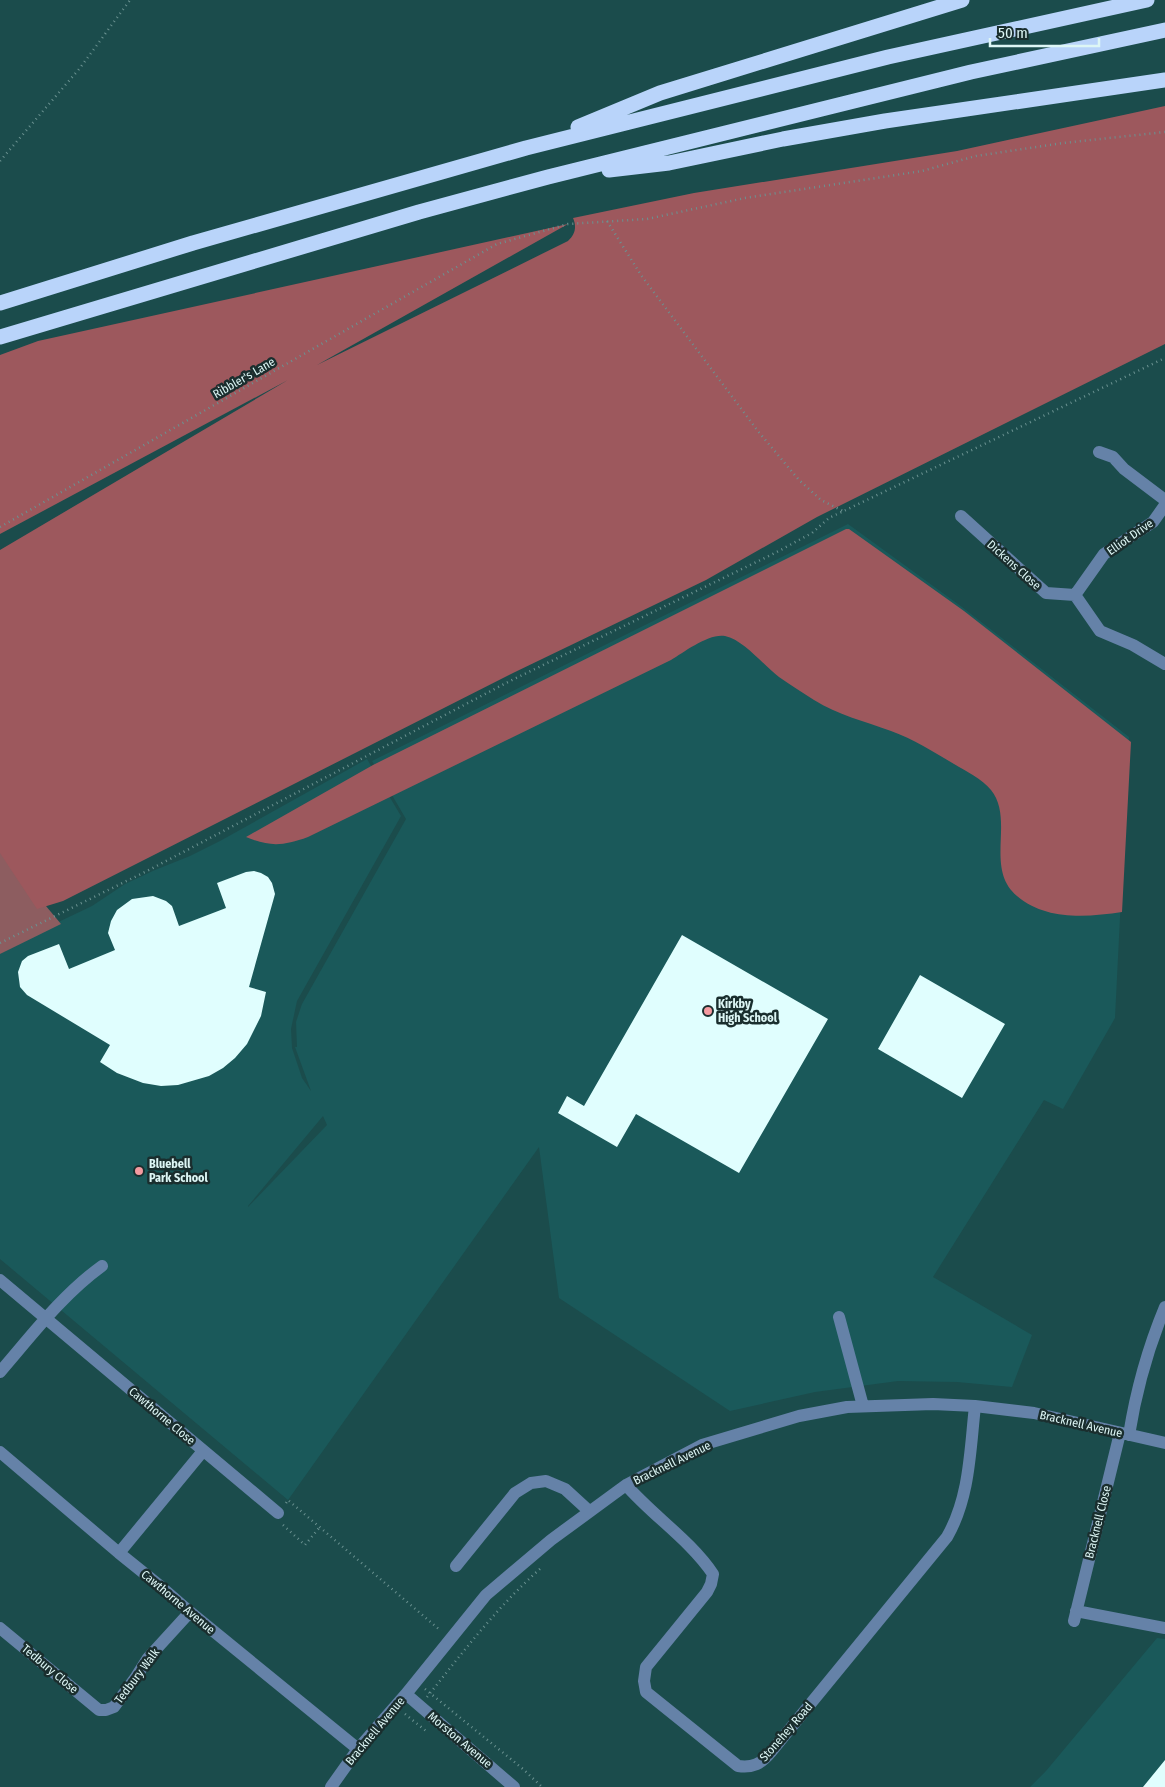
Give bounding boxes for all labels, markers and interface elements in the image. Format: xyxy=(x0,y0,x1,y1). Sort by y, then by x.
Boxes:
scale bar xyxy=(990,15,1099,47)
text: 50 m xyxy=(998,24,1028,42)
street label: Ribbler's Lane xyxy=(211,355,278,401)
street label: Elliot Drive xyxy=(1104,516,1156,558)
street label: Dickens Close xyxy=(984,537,1044,593)
place label: Kirkby High School xyxy=(718,997,778,1025)
marker: Kirkby High School xyxy=(702,1005,714,1017)
place label: Bluebell Park School xyxy=(149,1157,208,1185)
marker: Bluebell Park School xyxy=(133,1165,145,1177)
street label: Cawthorne Close xyxy=(126,1384,198,1448)
street label: Bracknell Avenue xyxy=(1038,1408,1124,1440)
street label: Bracknell Avenue xyxy=(631,1438,713,1488)
street label: Bracknell Close xyxy=(1082,1484,1114,1560)
street label: Cawthorne Avenue xyxy=(138,1567,218,1637)
street label: Tedbury Close xyxy=(19,1642,81,1696)
street label: Tedbury Walk xyxy=(112,1645,163,1706)
street label: Bracknell Avenue xyxy=(342,1694,408,1768)
street label: Stonehey Road xyxy=(757,1700,815,1764)
street label: Morston Avenue xyxy=(425,1709,495,1771)

